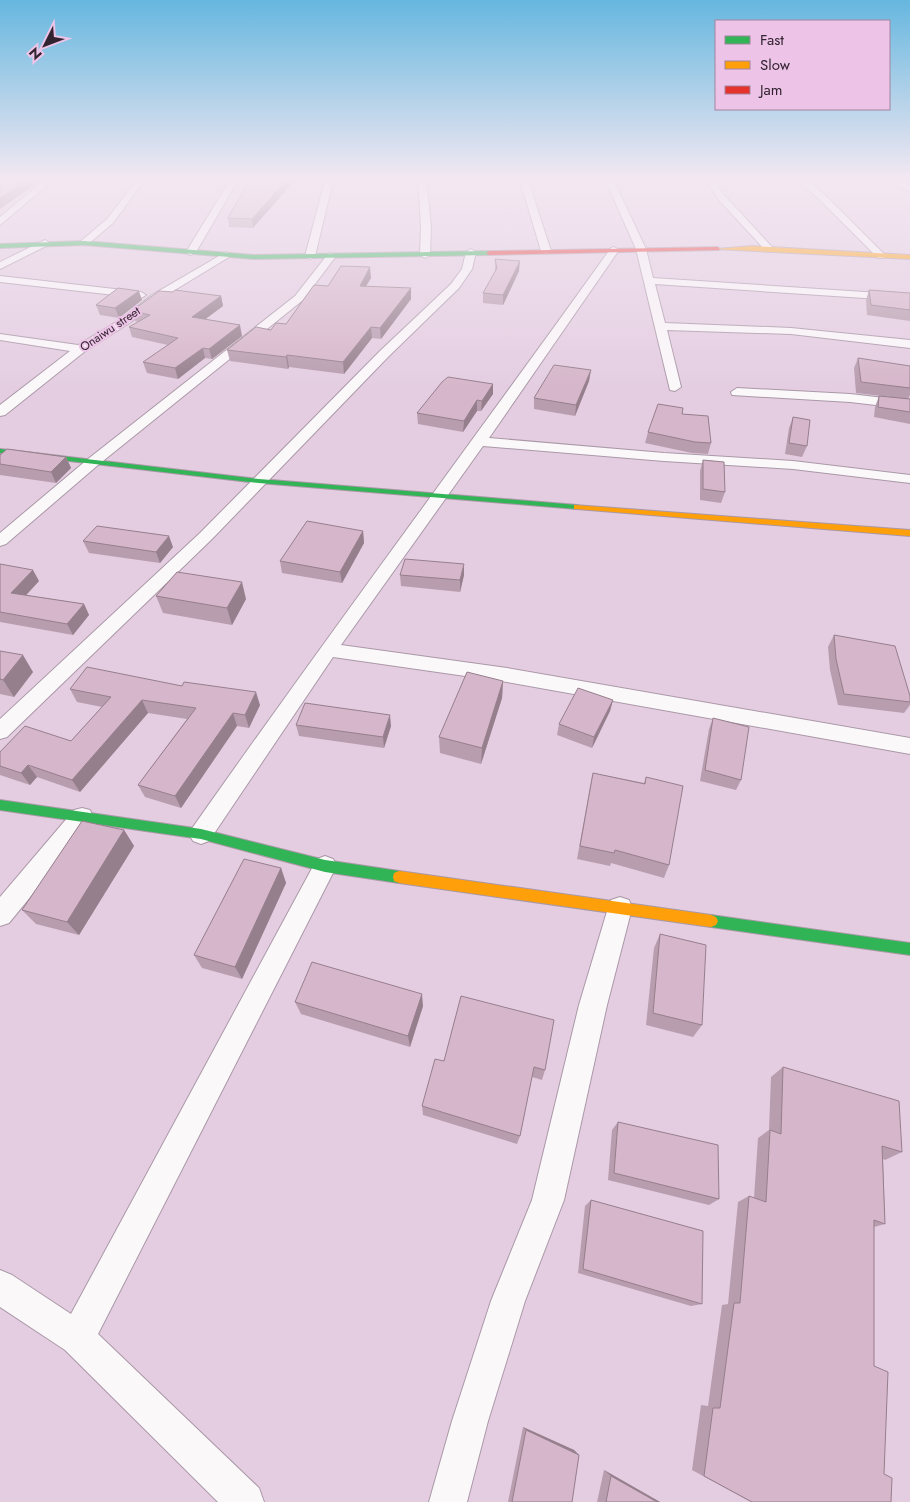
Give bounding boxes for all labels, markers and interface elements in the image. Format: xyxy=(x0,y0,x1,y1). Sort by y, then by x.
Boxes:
north arrow xyxy=(20,20,70,70)
legend xyxy=(715,20,890,110)
text: Fast xyxy=(760,29,784,51)
text: N xyxy=(24,43,46,65)
text: Slow xyxy=(760,54,791,76)
text: Jam xyxy=(758,79,783,101)
street label: Onaiwu street xyxy=(76,302,144,356)

